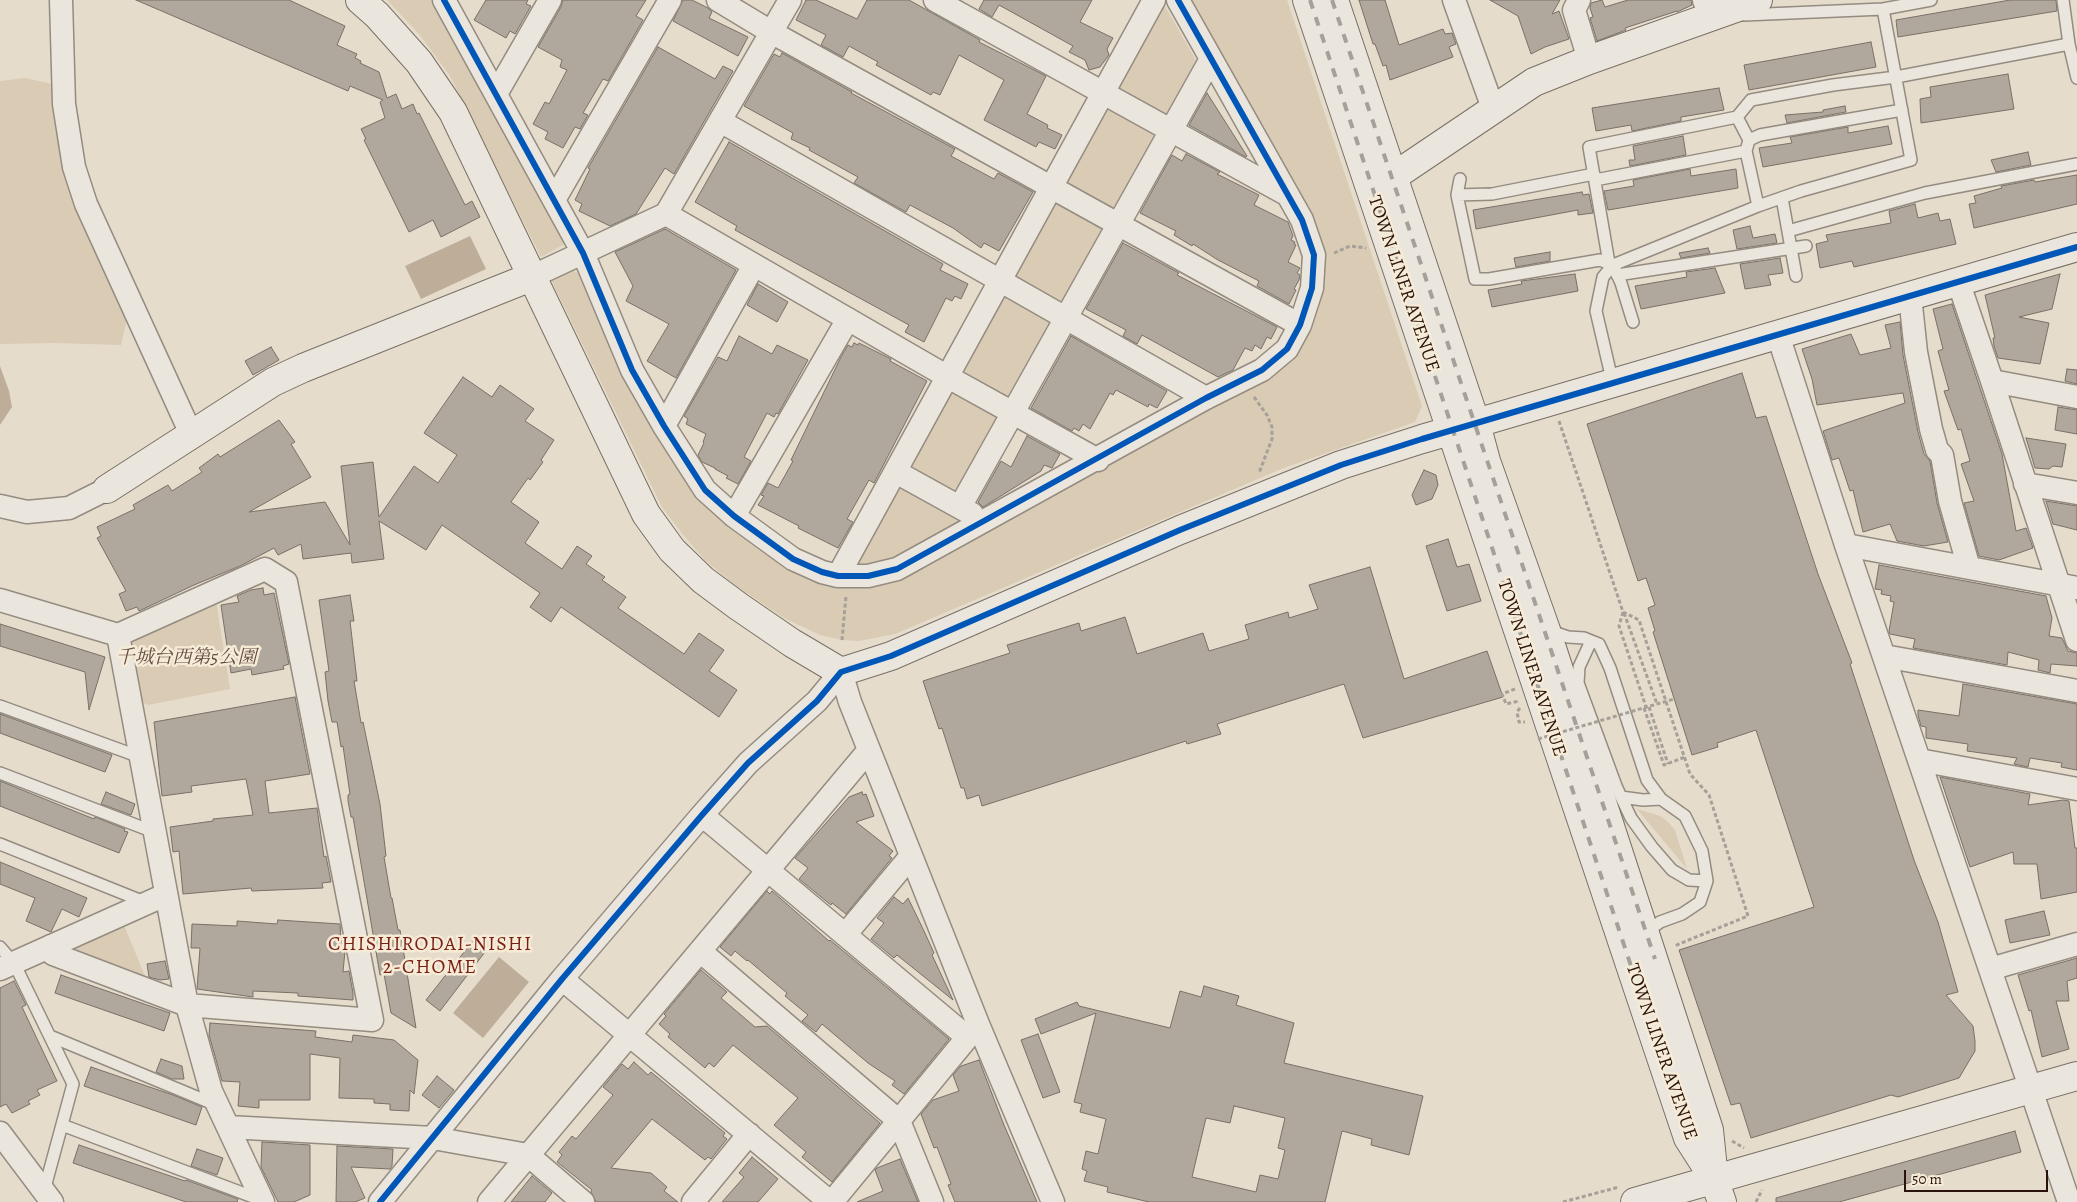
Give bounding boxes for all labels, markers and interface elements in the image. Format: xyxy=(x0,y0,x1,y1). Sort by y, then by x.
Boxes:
street label: TOWN LINER AVENUE xyxy=(1362,193,1444,375)
street label: TOWN LINER AVENUE xyxy=(1492,576,1570,760)
park label: 千城台西第5公園 xyxy=(116,647,256,669)
district label: CHISHIRODAI-NISHI 2-CHOME xyxy=(326,933,534,980)
street label: TOWN LINER AVENUE xyxy=(1620,961,1702,1143)
scale bar xyxy=(1907,1160,2051,1192)
text: 50 m xyxy=(1912,1169,1942,1189)

